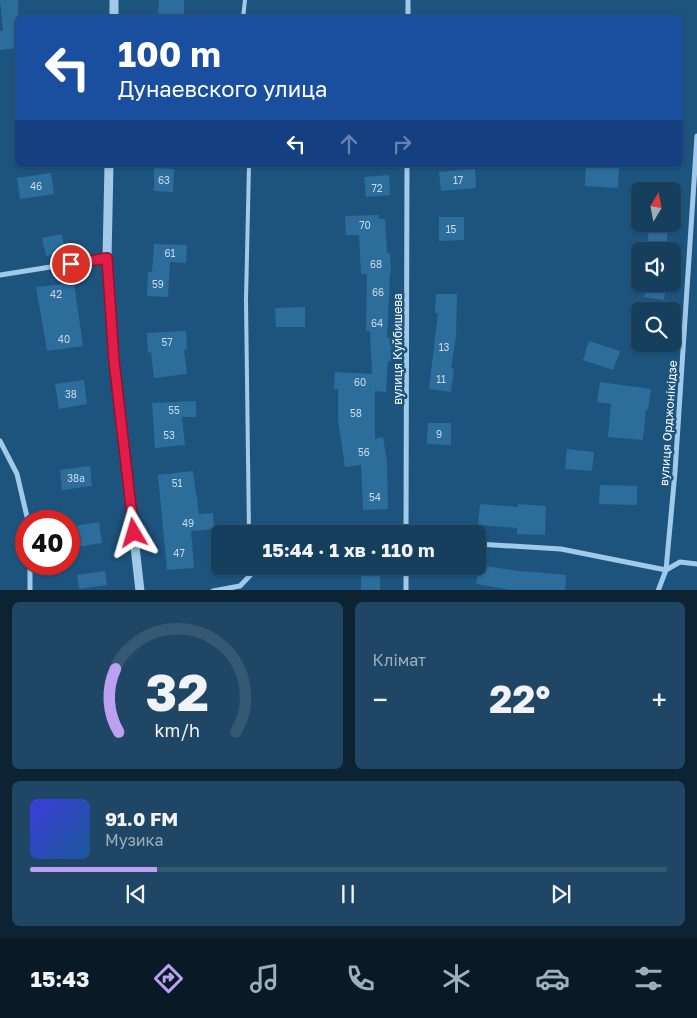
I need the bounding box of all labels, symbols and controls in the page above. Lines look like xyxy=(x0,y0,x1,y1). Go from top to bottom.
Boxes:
text: 100 m xyxy=(118,33,221,75)
icon: left xyxy=(35,35,100,100)
text: Дунаевского улица xyxy=(118,75,327,102)
icon: left xyxy=(282,130,310,158)
icon: ahead xyxy=(335,130,363,158)
icon: right xyxy=(388,130,416,158)
house number: 63 xyxy=(158,174,170,186)
house number: 17 xyxy=(453,174,463,186)
house number: 46 xyxy=(30,180,42,192)
house number: 72 xyxy=(371,182,383,194)
north arrow xyxy=(631,182,681,232)
map controls xyxy=(631,182,681,352)
house number: 70 xyxy=(359,219,371,231)
house number: 15 xyxy=(446,223,457,235)
button: sound xyxy=(631,242,681,292)
pin xyxy=(50,243,92,285)
house number: 61 xyxy=(165,247,176,259)
icon: arrive xyxy=(57,250,85,278)
house number: 68 xyxy=(370,258,382,270)
house number: 59 xyxy=(152,278,164,290)
house number: 66 xyxy=(372,286,384,298)
house number: 42 xyxy=(50,288,62,300)
street label: вулиця Куйбишева xyxy=(390,293,405,405)
button: search xyxy=(631,302,681,352)
house number: 64 xyxy=(371,317,383,329)
house number: 40 xyxy=(58,333,70,345)
house number: 57 xyxy=(161,336,173,348)
house number: 13 xyxy=(439,341,449,353)
street label: вулиця Орджонікідзе xyxy=(656,360,680,486)
house number: 11 xyxy=(436,373,446,385)
house number: 60 xyxy=(354,376,366,388)
house number: 38 xyxy=(65,388,77,400)
house number: 55 xyxy=(168,404,180,416)
house number: 58 xyxy=(350,407,362,419)
house number: 9 xyxy=(436,428,442,440)
house number: 53 xyxy=(163,429,175,441)
house number: 56 xyxy=(358,446,370,458)
house number: 38а xyxy=(67,472,85,484)
house number: 51 xyxy=(172,477,182,489)
house number: 54 xyxy=(369,491,381,503)
position arrow xyxy=(107,506,159,558)
speed limit sign: 40 xyxy=(15,510,80,575)
house number: 49 xyxy=(182,517,194,529)
text: 15:44 · 1 хв · 110 m xyxy=(262,538,435,561)
house number: 47 xyxy=(173,547,185,559)
text: Клімат xyxy=(373,650,426,670)
text: 32 xyxy=(146,660,209,722)
text: 22° xyxy=(489,676,550,721)
text: − xyxy=(373,683,388,716)
text: + xyxy=(652,683,667,716)
text: km/h xyxy=(155,719,200,741)
text: 91.0 FM xyxy=(105,807,178,830)
text: Музика xyxy=(105,830,164,850)
icon: previous xyxy=(122,880,150,908)
icon: pause xyxy=(334,880,362,908)
icon: next xyxy=(547,880,575,908)
icon: directions xyxy=(151,961,186,996)
icon: music xyxy=(247,961,282,996)
icon: phone xyxy=(343,961,378,996)
icon: climate xyxy=(439,961,474,996)
icon: car xyxy=(535,961,570,996)
icon: filters xyxy=(631,961,666,996)
text: 15:43 xyxy=(31,965,90,992)

